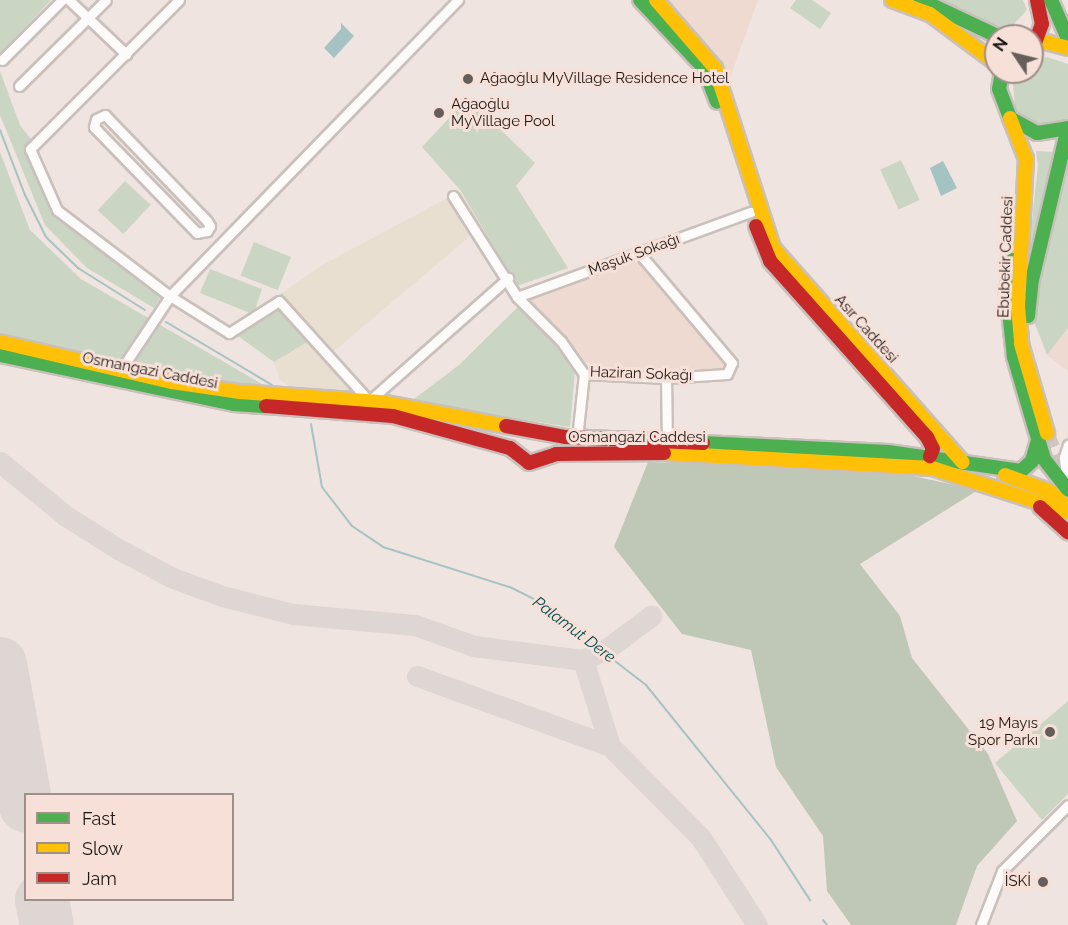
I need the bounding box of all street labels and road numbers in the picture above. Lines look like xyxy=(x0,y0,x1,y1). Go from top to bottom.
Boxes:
street label: Ebubekir Caddesi xyxy=(995,196,1017,318)
street label: Maşuk Sokağı xyxy=(586,230,682,280)
street label: Asır Caddesi xyxy=(831,291,901,367)
street label: Osmangazi Caddesi xyxy=(81,349,219,393)
street label: Haziran Sokağı xyxy=(589,363,693,385)
street label: Osmangazi Caddesi xyxy=(568,429,706,447)

